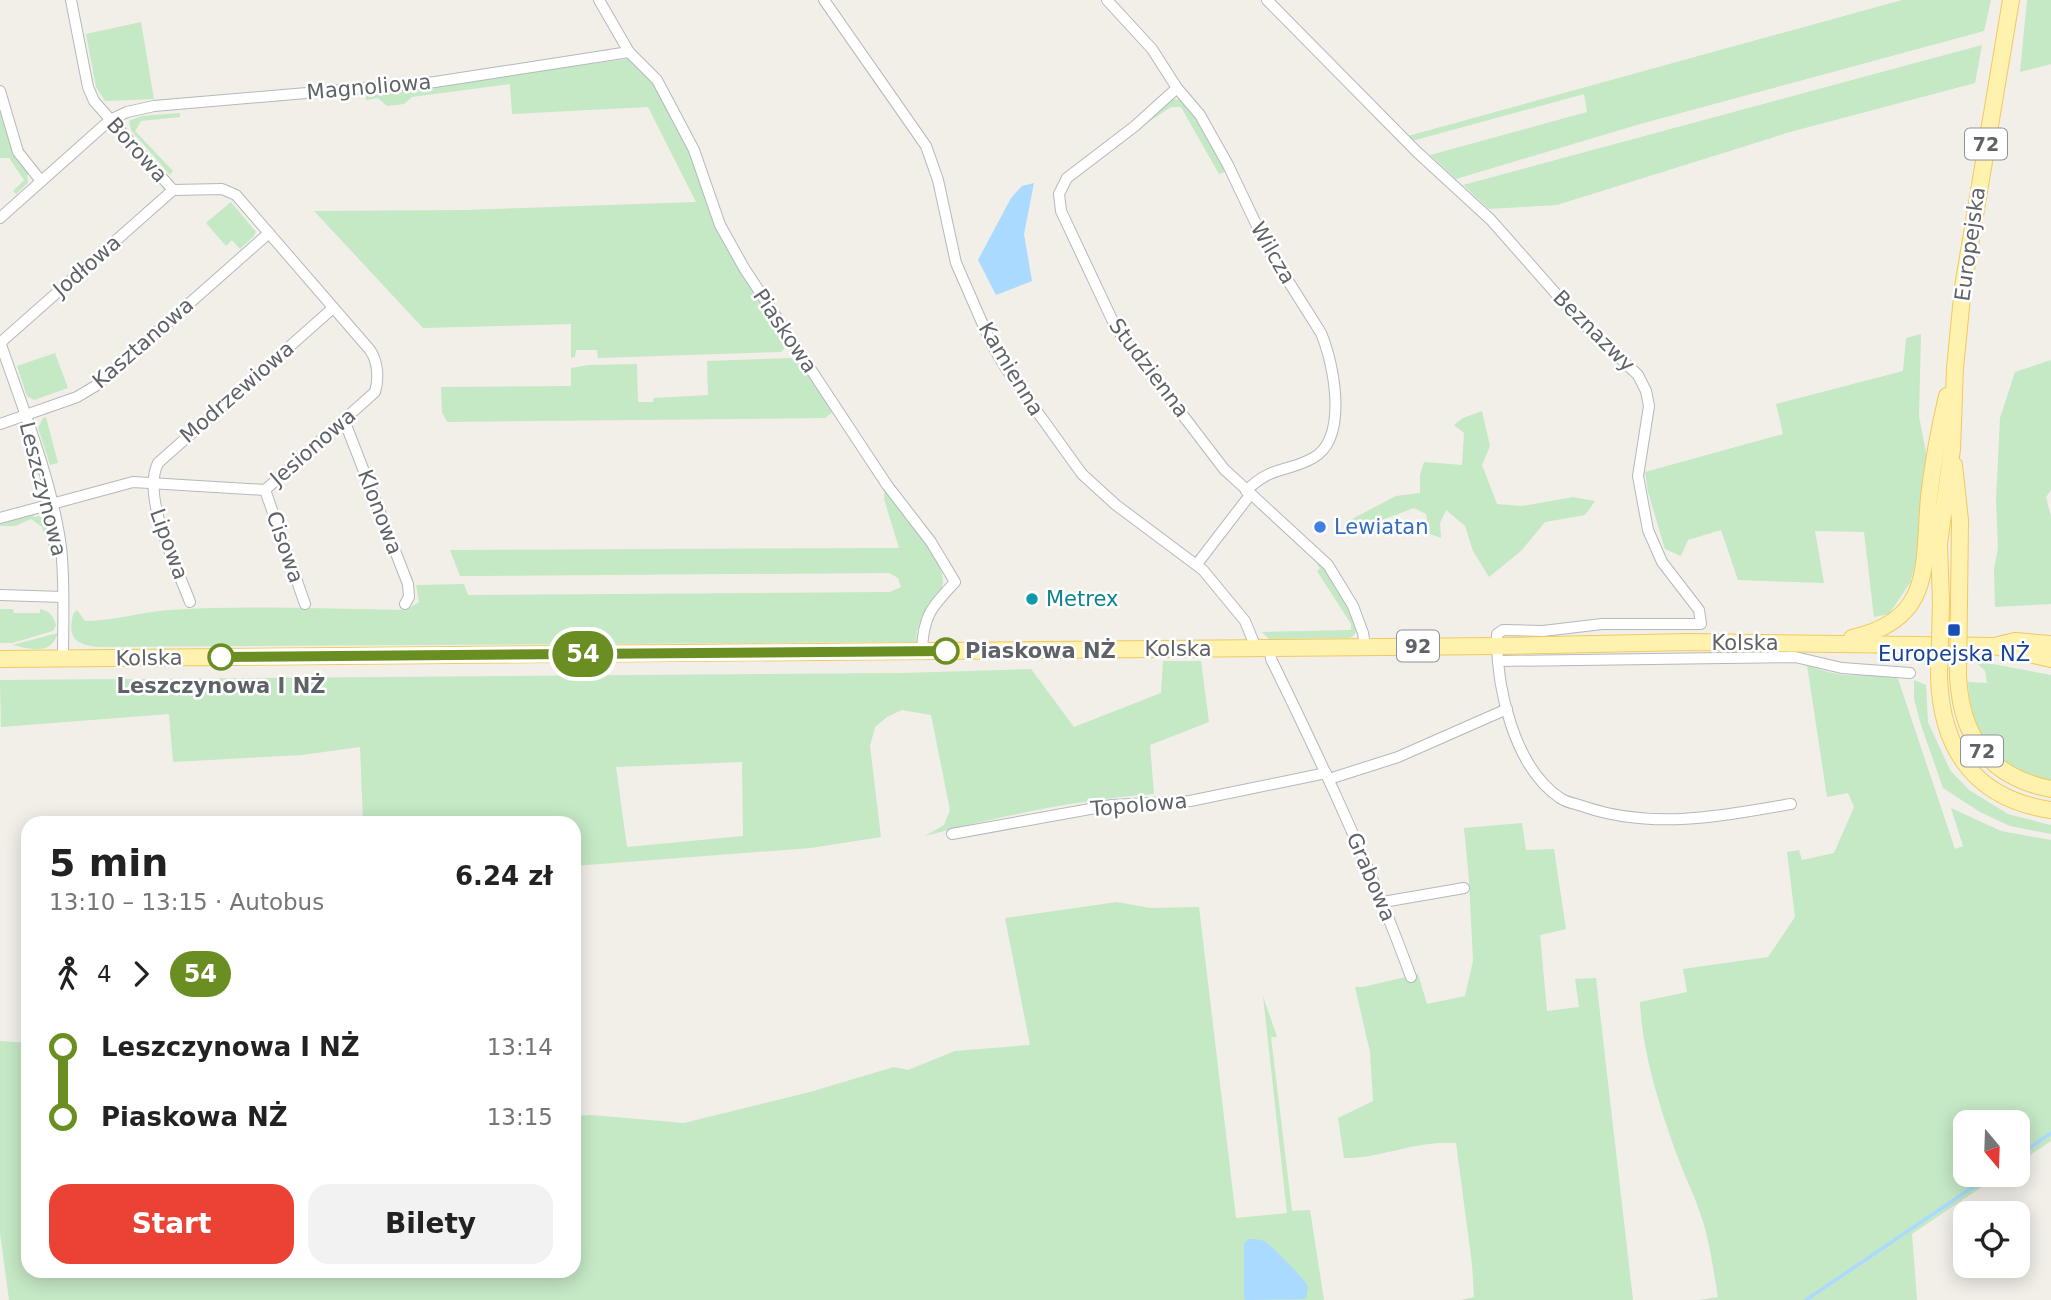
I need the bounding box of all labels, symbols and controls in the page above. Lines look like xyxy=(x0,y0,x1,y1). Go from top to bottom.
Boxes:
street label: Magnoliowa xyxy=(306,70,432,104)
street label: Borowa xyxy=(102,113,172,187)
road number: 72 xyxy=(1965,128,2007,160)
street label: Europejska xyxy=(1950,185,1990,303)
street label: Wilcza xyxy=(1246,218,1300,288)
street label: Jodłowa xyxy=(47,230,126,303)
street label: Piaskowa xyxy=(748,284,822,378)
street label: Beznazwy xyxy=(1548,285,1640,377)
street label: Kasztanowa xyxy=(88,293,198,393)
street label: Studzienna xyxy=(1104,314,1194,422)
street label: Kamienna xyxy=(974,318,1048,420)
street label: Modrzewiowa xyxy=(175,336,299,448)
street label: Jesionowa xyxy=(264,404,360,492)
street label: Leszczynowa xyxy=(15,419,71,559)
street label: Klonowa xyxy=(353,466,407,558)
street label: Lipowa xyxy=(145,505,193,583)
street label: Cisowa xyxy=(262,508,308,586)
place label: Lewiatan xyxy=(1334,515,1429,539)
marker: Lewiatan xyxy=(1312,519,1328,535)
place label: Metrex xyxy=(1046,587,1118,611)
marker: Metrex xyxy=(1024,591,1040,607)
marker: Europejska NŻ xyxy=(1946,622,1962,638)
line badge: 54 xyxy=(552,631,614,677)
road number: 92 xyxy=(1397,631,1439,662)
street label: Kolska xyxy=(1711,631,1779,655)
street label: Kolska xyxy=(1144,637,1212,661)
marker: Piaskowa NŻ xyxy=(933,638,959,664)
place label: Piaskowa NŻ xyxy=(965,638,1116,663)
text: 54 xyxy=(566,640,600,668)
place label: Europejska NŻ xyxy=(1878,641,2030,666)
marker: Leszczynowa I NŻ xyxy=(208,644,234,670)
street label: Kolska xyxy=(115,645,183,671)
place label: Leszczynowa I NŻ xyxy=(117,673,325,698)
road number: 72 xyxy=(1961,736,2003,766)
street label: Topolowa xyxy=(1089,789,1188,821)
street label: Grabowa xyxy=(1342,829,1400,925)
text: 5 min xyxy=(49,841,168,885)
text: 6.24 zł xyxy=(455,861,553,891)
text: 13:10 – 13:15 · Autobus xyxy=(49,889,324,915)
icon: walk xyxy=(49,955,87,993)
icon: forward xyxy=(122,955,160,993)
text: 54 xyxy=(184,960,217,988)
text: 4 xyxy=(97,961,112,987)
text: Leszczynowa I NŻ xyxy=(101,1032,360,1062)
text: 13:14 xyxy=(487,1034,553,1060)
text: Piaskowa NŻ xyxy=(101,1102,288,1132)
text: 13:15 xyxy=(487,1104,553,1130)
north arrow xyxy=(1953,1110,2030,1186)
map controls xyxy=(1953,1110,2030,1278)
button: Start xyxy=(49,1184,294,1264)
button: Bilety xyxy=(308,1184,553,1264)
button: locate xyxy=(1953,1201,2030,1278)

